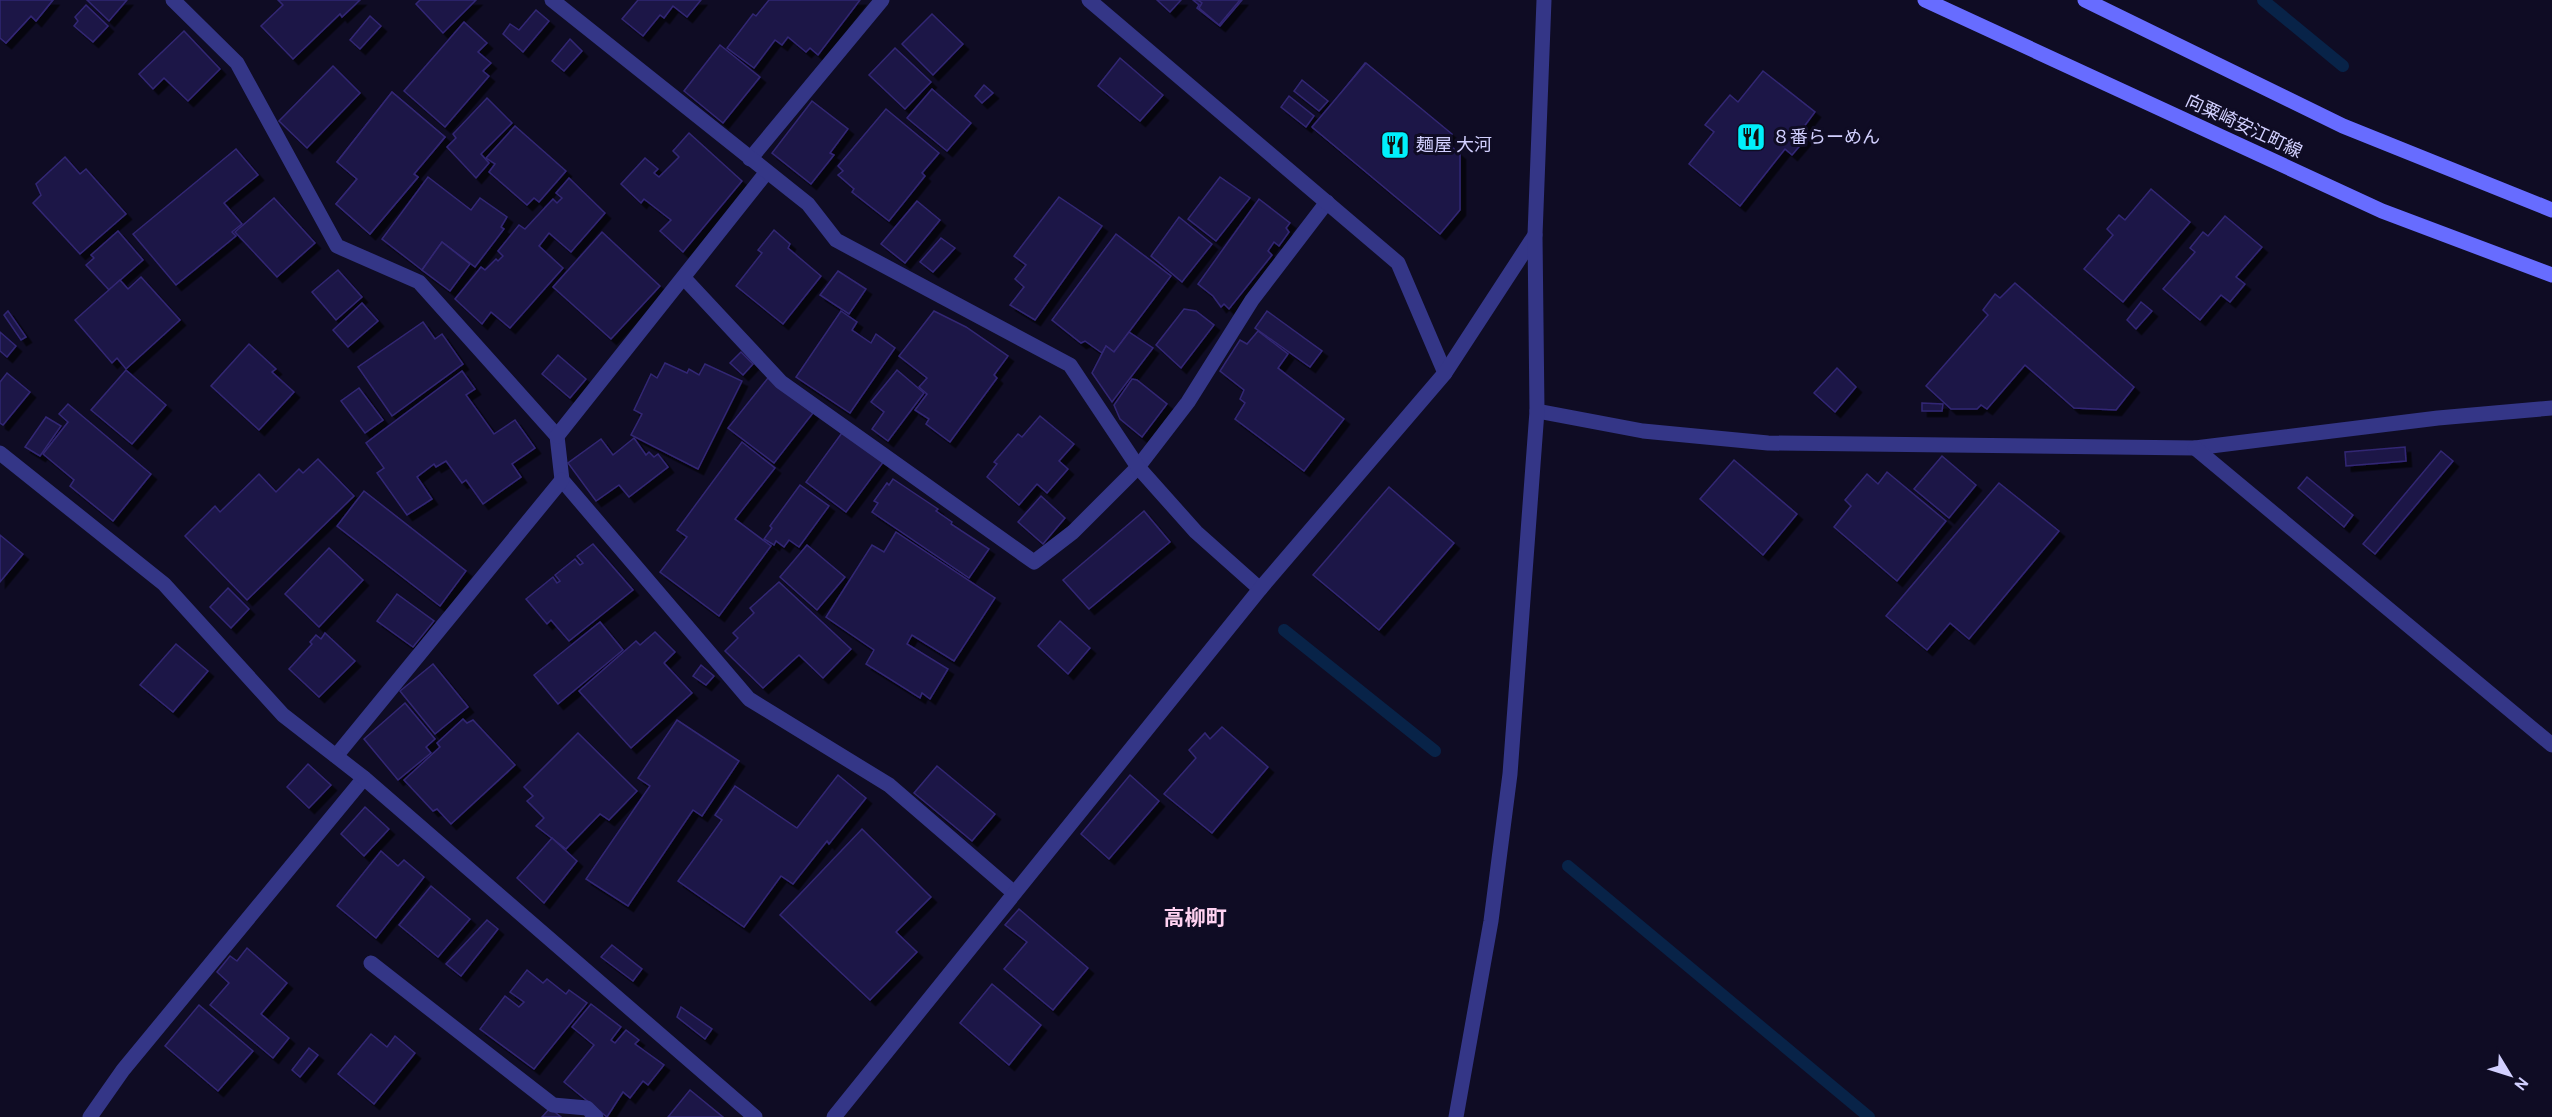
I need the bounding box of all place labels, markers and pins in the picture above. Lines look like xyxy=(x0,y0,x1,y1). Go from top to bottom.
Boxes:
restaurant icon: ８番らーめん xyxy=(1735,121,1767,153)
place label: ８番らーめん xyxy=(1772,126,1880,148)
restaurant icon: 麺屋 大河 xyxy=(1379,129,1411,161)
place label: 麺屋 大河 xyxy=(1416,134,1492,156)

